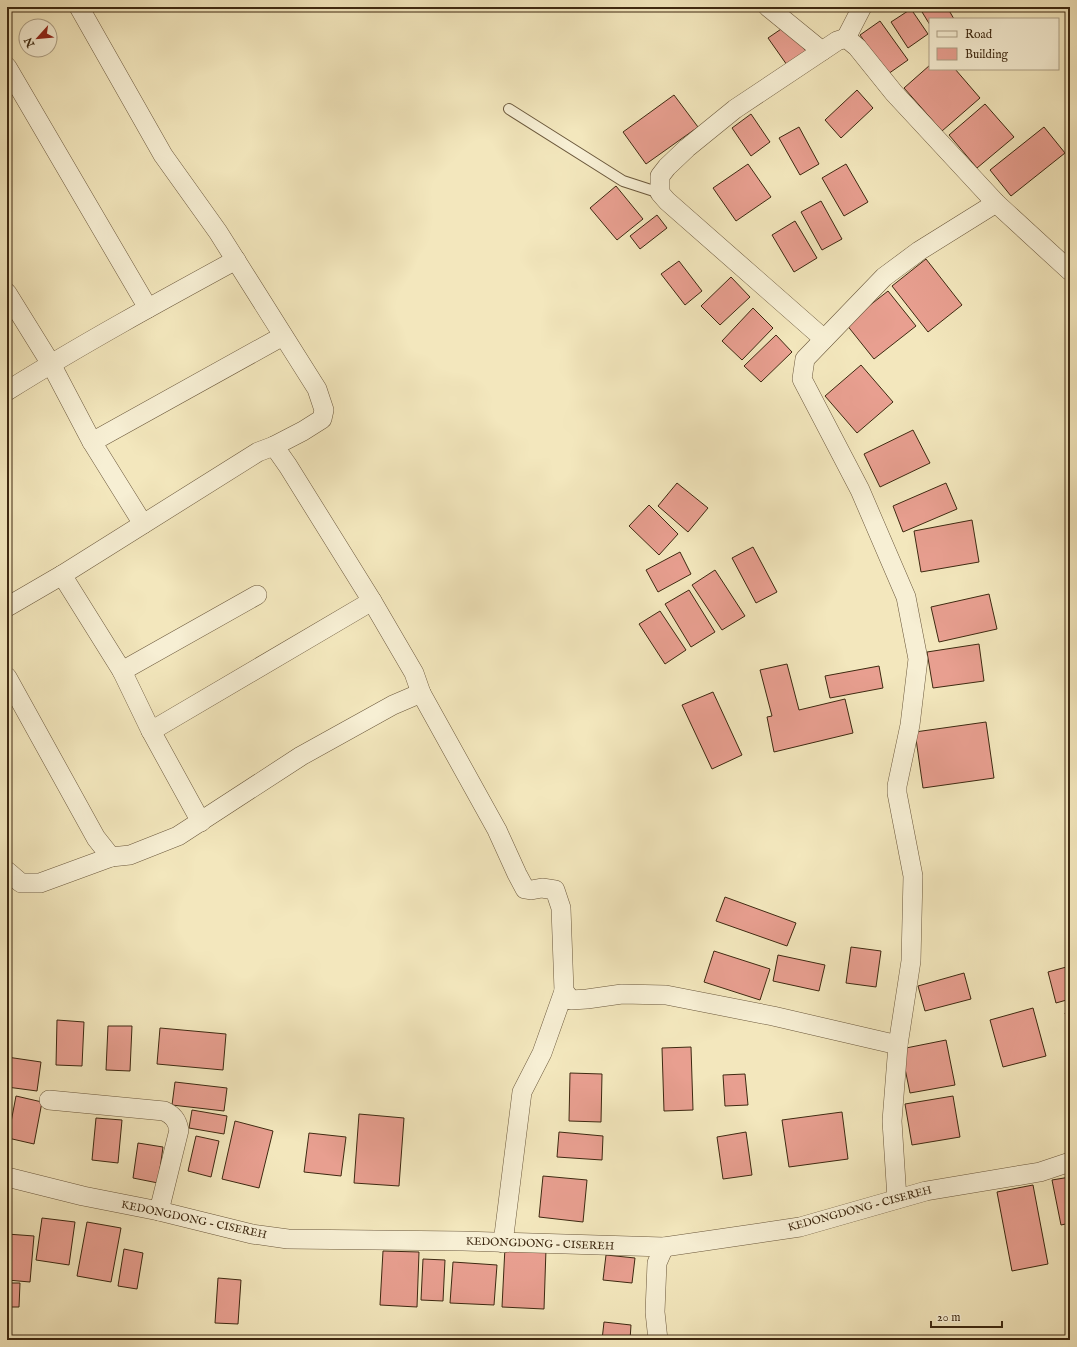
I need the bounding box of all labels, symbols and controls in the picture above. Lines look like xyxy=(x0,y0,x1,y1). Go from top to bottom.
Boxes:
north arrow xyxy=(18,18,58,58)
legend xyxy=(929,18,1059,70)
text: Road xyxy=(965,27,993,42)
text: N xyxy=(21,34,39,50)
text: Building xyxy=(965,47,1009,62)
street label: KEDONGDONG - CISEREH xyxy=(786,1183,934,1235)
street label: KEDONGDONG - CISEREH xyxy=(120,1198,269,1242)
street label: KEDONGDONG - CISEREH xyxy=(466,1234,615,1254)
scale bar xyxy=(931,1303,1002,1329)
text: 20 m xyxy=(937,1310,960,1325)

